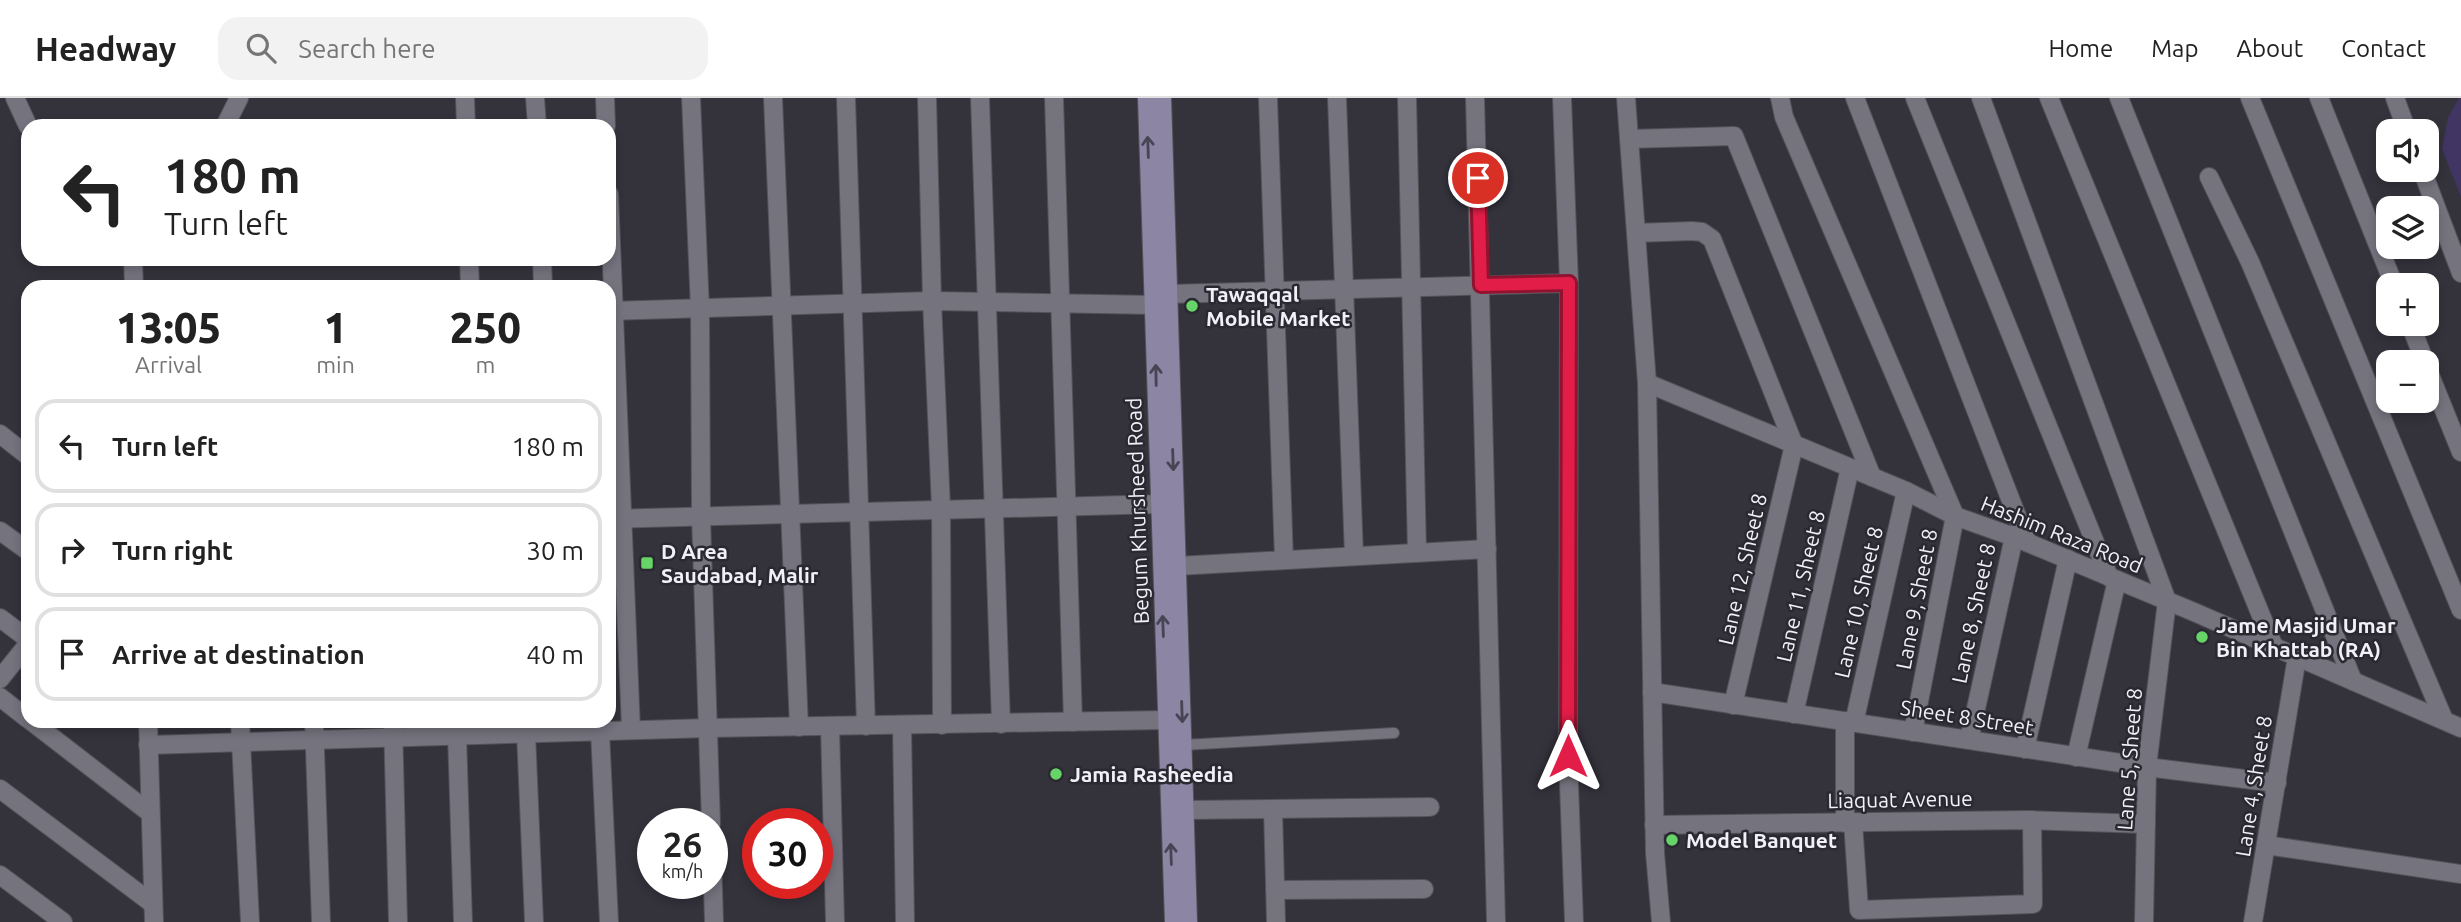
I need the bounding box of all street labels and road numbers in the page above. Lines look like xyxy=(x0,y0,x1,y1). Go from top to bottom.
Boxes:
street label: Begum Khursheed Road xyxy=(1121,397,1153,625)
street label: Lane 12, Sheet 8 xyxy=(1713,491,1771,647)
street label: Hashim Raza Road xyxy=(1978,491,2146,577)
street label: Lane 11, Sheet 8 xyxy=(1771,508,1829,664)
street label: Lane 10, Sheet 8 xyxy=(1829,524,1887,680)
street label: Lane 9, Sheet 8 xyxy=(1891,527,1941,671)
street label: Lane 8, Sheet 8 xyxy=(1946,541,2000,685)
street label: Lane 5, Sheet 8 xyxy=(2112,687,2146,831)
street label: Sheet 8 Street xyxy=(1899,695,2035,739)
street label: Lane 4, Sheet 8 xyxy=(2230,714,2276,858)
street label: Liaquat Avenue xyxy=(1827,786,1973,812)

